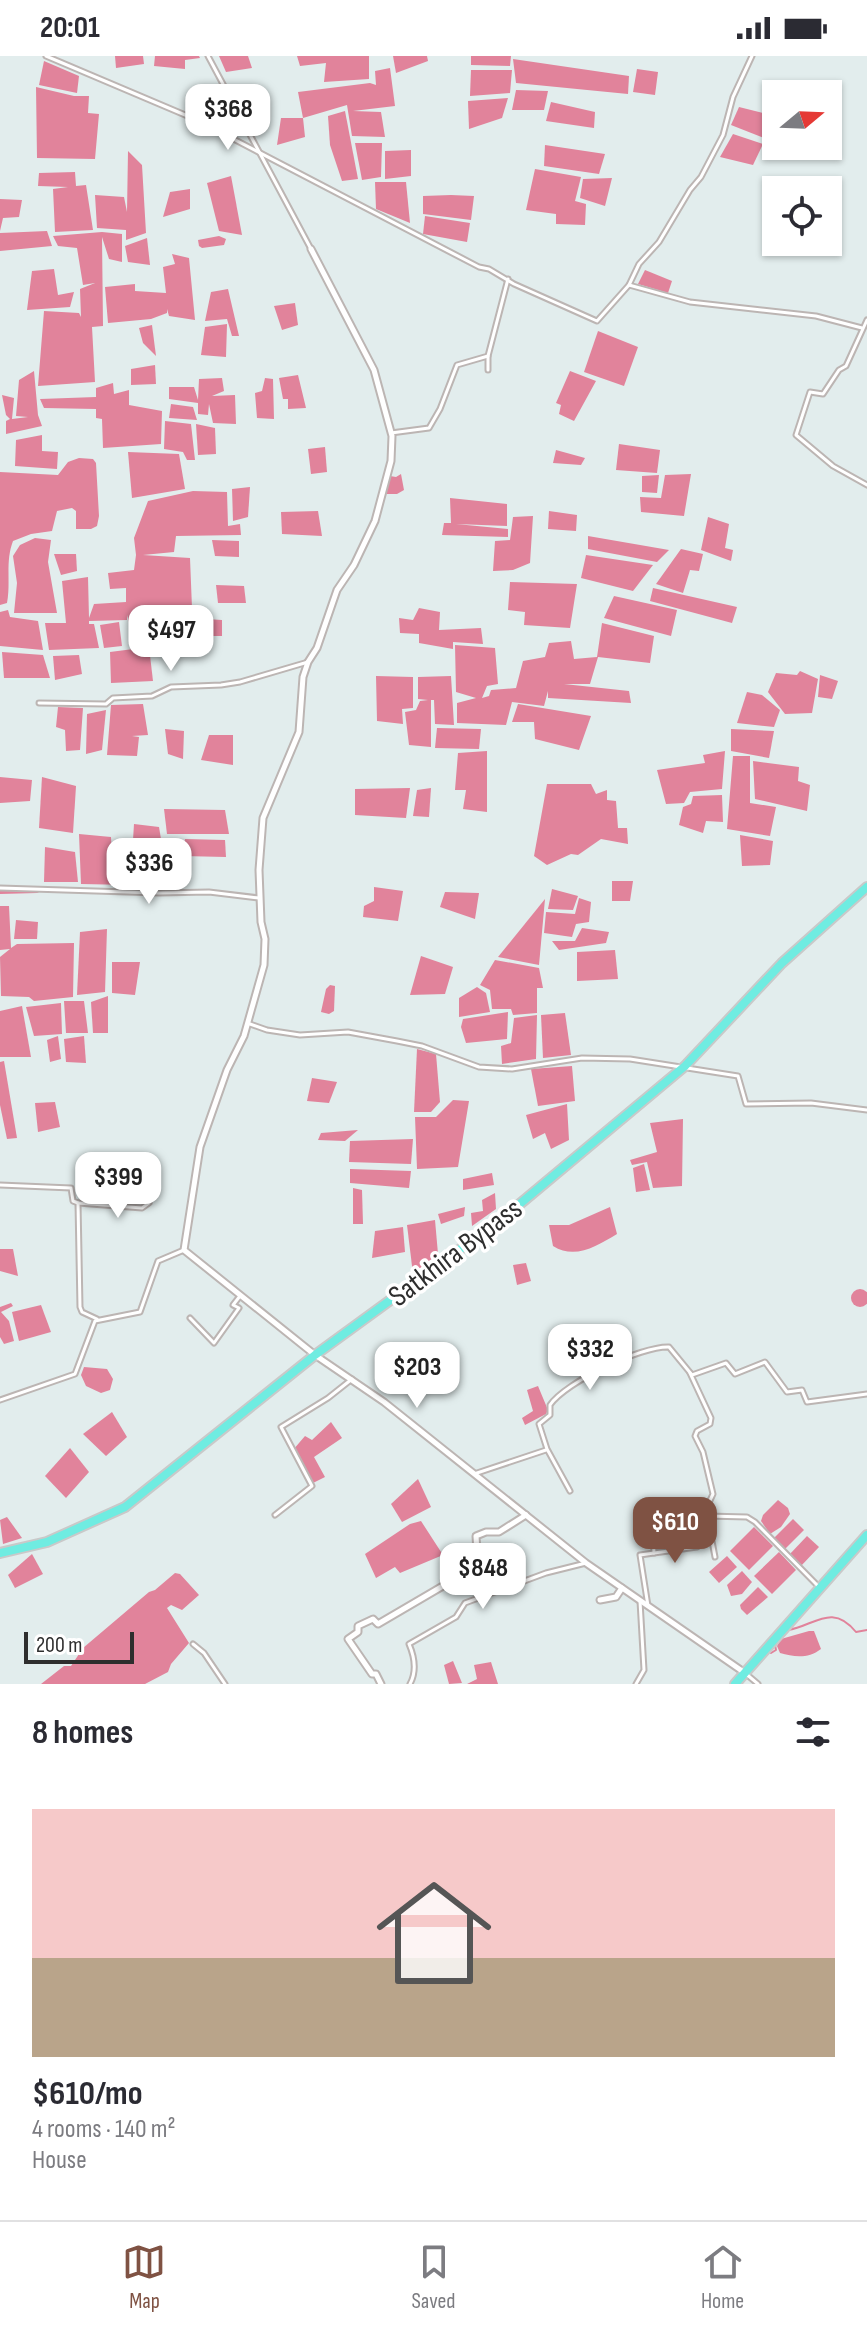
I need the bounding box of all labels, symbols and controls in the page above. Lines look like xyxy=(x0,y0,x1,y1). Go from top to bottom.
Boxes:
text: 20:01 xyxy=(40,10,100,46)
north arrow xyxy=(762,80,842,160)
map controls xyxy=(762,80,842,256)
pin: $368 xyxy=(181,84,275,152)
text: $368 xyxy=(203,94,253,125)
button: locate xyxy=(762,176,842,256)
pin: $497 xyxy=(124,605,218,673)
text: $497 xyxy=(146,615,196,646)
pin: $336 xyxy=(102,838,196,906)
text: $336 xyxy=(125,848,173,879)
pin: $399 xyxy=(71,1152,165,1220)
text: $399 xyxy=(93,1162,143,1193)
street label: Satkhira Bypass xyxy=(382,1191,529,1315)
pin: $332 xyxy=(543,1324,637,1392)
text: $332 xyxy=(566,1334,614,1365)
pin: $203 xyxy=(370,1342,464,1410)
text: $203 xyxy=(393,1352,441,1383)
pin: $610 xyxy=(628,1497,722,1565)
text: $610 xyxy=(651,1507,699,1538)
pin: $848 xyxy=(436,1543,530,1611)
text: $848 xyxy=(458,1553,508,1584)
scale bar xyxy=(24,1628,134,1664)
text: 200 m xyxy=(36,1632,82,1659)
icon: filters xyxy=(791,1710,835,1754)
text: 8 homes xyxy=(32,1712,133,1753)
icon: home xyxy=(362,1861,506,2005)
text: $610/mo xyxy=(32,2073,142,2114)
text: 4 rooms · 140 m² xyxy=(32,2114,176,2145)
text: House xyxy=(32,2145,87,2176)
tab: Map xyxy=(122,2240,166,2315)
tab: Saved xyxy=(411,2240,456,2315)
tab: Home xyxy=(701,2240,745,2315)

